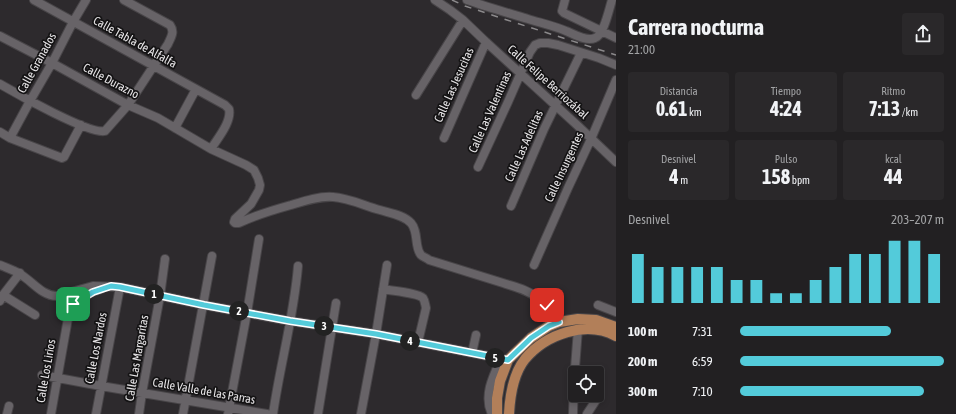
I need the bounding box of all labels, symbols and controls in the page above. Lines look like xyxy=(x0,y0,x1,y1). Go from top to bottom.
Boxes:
street label: Calle Tabla de Alfalfa xyxy=(91,13,179,71)
button: share xyxy=(902,13,944,55)
text: Carrera nocturna xyxy=(628,14,764,40)
street label: Calle Granados xyxy=(15,31,59,95)
street label: Calle Felipe Berriozábal xyxy=(505,42,592,123)
text: 21:00 xyxy=(628,42,655,57)
street label: Calle Las Jesucitas xyxy=(431,46,477,124)
street label: Calle Durazno xyxy=(81,60,142,102)
street label: Calle Las Valentinas xyxy=(466,69,514,155)
text: Distancia xyxy=(660,85,698,97)
text: Tiempo xyxy=(771,85,801,97)
text: Ritmo xyxy=(881,85,905,97)
text: 0.61 xyxy=(656,97,687,120)
text: 4:24 xyxy=(770,97,802,120)
text: 7:13 xyxy=(868,97,900,120)
text: km xyxy=(687,106,702,118)
text: /km xyxy=(900,106,918,118)
street label: Calle Las Adelitas xyxy=(502,108,546,184)
street label: Calle Insurgentes xyxy=(542,130,586,204)
text: Desnivel xyxy=(661,153,696,165)
text: Pulso xyxy=(775,153,797,165)
text: kcal xyxy=(885,153,902,165)
text: 4 xyxy=(669,165,679,188)
text: 158 xyxy=(762,165,790,188)
text: 44 xyxy=(884,165,903,188)
text: m xyxy=(679,174,688,186)
text: bpm xyxy=(790,174,810,186)
text: Desnivel xyxy=(628,212,670,227)
text: 203–207 m xyxy=(891,212,944,227)
pin: 1 xyxy=(144,284,164,304)
pin xyxy=(56,287,90,321)
text: 1 xyxy=(151,288,157,300)
pin xyxy=(530,288,564,322)
icon: arrive xyxy=(62,293,84,315)
icon: check xyxy=(536,294,558,316)
pin: 2 xyxy=(229,301,249,321)
text: 2 xyxy=(236,305,242,317)
street label: Calle Los Nardos xyxy=(82,311,110,385)
street label: Calle Las Margaritas xyxy=(123,314,151,402)
pin: 3 xyxy=(314,316,334,336)
text: 3 xyxy=(321,320,327,332)
text: 100 m xyxy=(628,324,657,339)
text: 7:31 xyxy=(692,324,713,339)
pin: 4 xyxy=(400,331,420,351)
text: 4 xyxy=(407,335,413,347)
street label: Calle Los Lirios xyxy=(34,338,58,404)
pin: 5 xyxy=(485,348,505,368)
text: 5 xyxy=(492,352,498,364)
text: 200 m xyxy=(628,354,657,369)
text: 6:59 xyxy=(692,354,713,369)
map controls xyxy=(568,366,604,402)
button: locate xyxy=(568,366,604,402)
street label: Calle Valle de las Parras xyxy=(152,375,256,407)
text: 300 m xyxy=(628,384,657,399)
text: 7:10 xyxy=(692,384,713,399)

